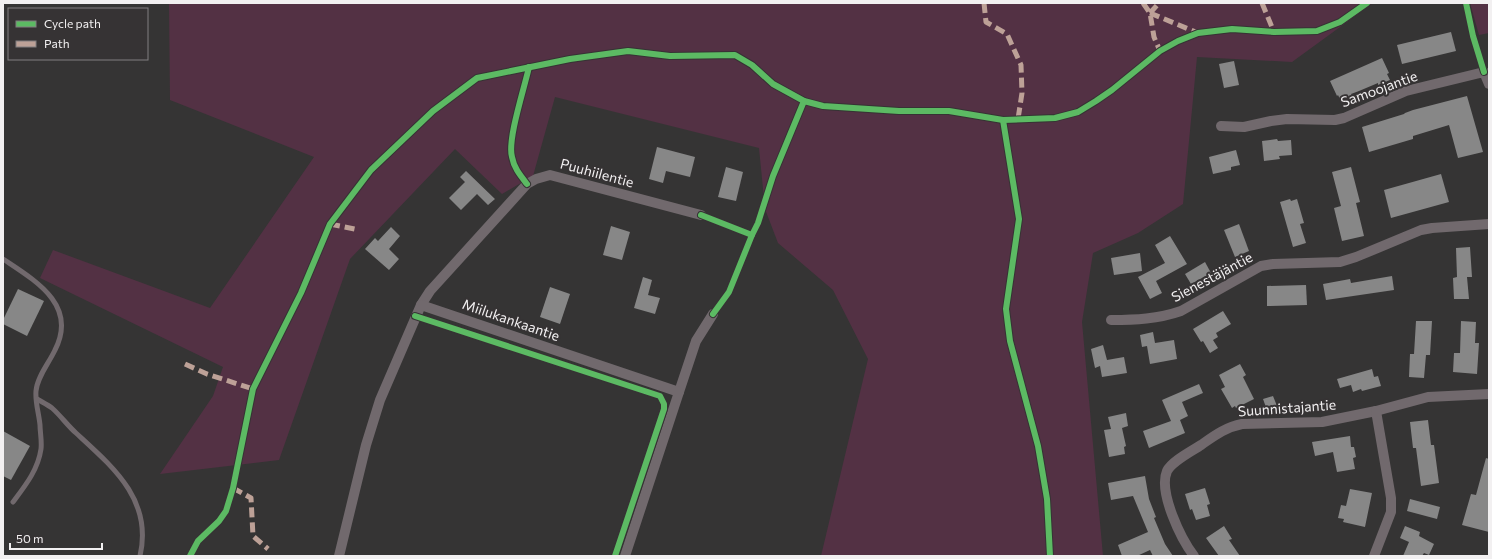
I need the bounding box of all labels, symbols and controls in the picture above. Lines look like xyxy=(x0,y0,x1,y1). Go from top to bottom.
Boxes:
legend xyxy=(8,8,148,60)
text: Cycle path xyxy=(44,16,101,30)
text: Path xyxy=(44,36,70,50)
street label: Samoojantie xyxy=(1338,67,1419,110)
street label: Puuhiilentie xyxy=(559,155,636,190)
street label: Sienestäjäntie xyxy=(1168,248,1255,305)
street label: Miilukankaantie xyxy=(460,295,562,344)
street label: Suunnistajantie xyxy=(1237,396,1337,419)
scale bar xyxy=(10,525,102,551)
text: 50 m xyxy=(16,531,44,545)

